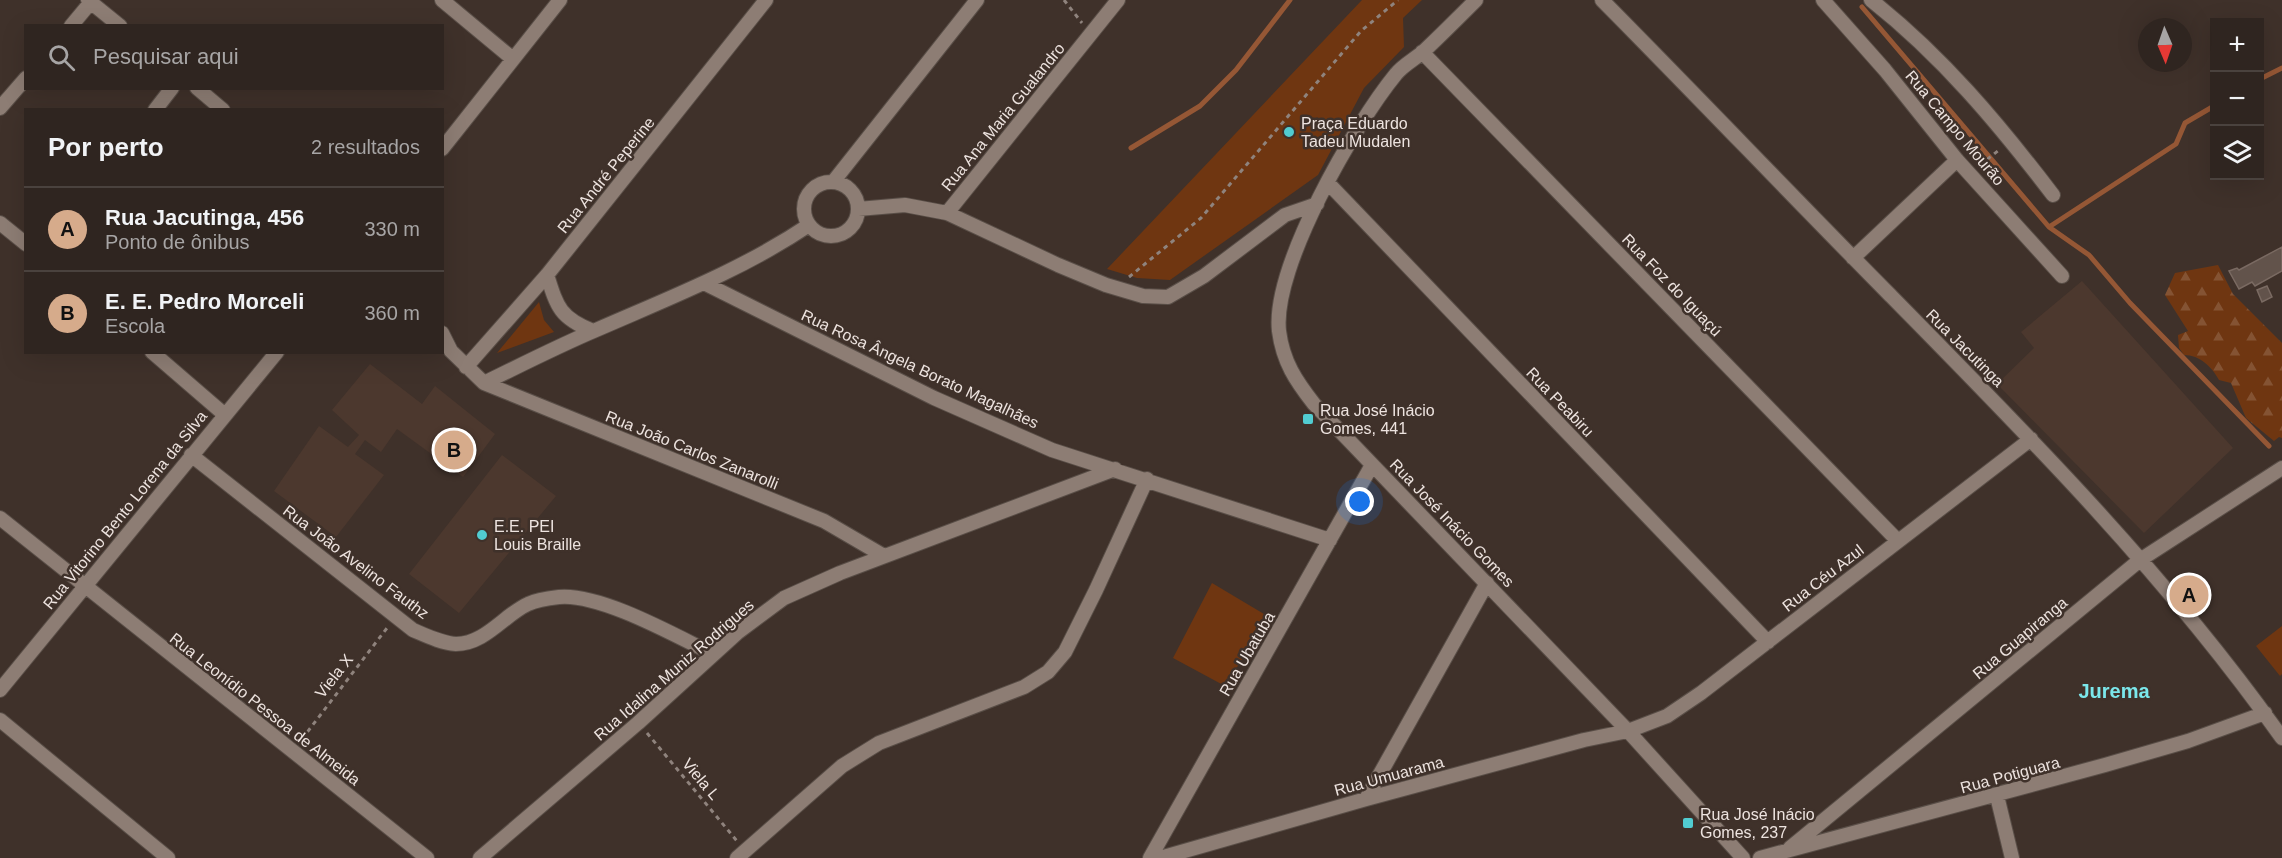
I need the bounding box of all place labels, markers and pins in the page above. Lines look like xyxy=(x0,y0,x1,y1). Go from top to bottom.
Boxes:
place label: Praça Eduardo Tadeu Mudalen xyxy=(1301,115,1410,150)
marker: Praça Eduardo Tadeu Mudalen xyxy=(1282,125,1296,139)
place label: Rua José Inácio Gomes, 441 xyxy=(1320,402,1435,437)
marker: Rua José Inácio Gomes, 441 xyxy=(1301,412,1315,426)
pin: B xyxy=(434,428,474,472)
place label: E.E. PEI Louis Braille xyxy=(494,518,581,553)
marker: E.E. PEI Louis Braille xyxy=(475,528,489,542)
pin: A xyxy=(2170,572,2208,618)
place label: Rua José Inácio Gomes, 237 xyxy=(1700,806,1815,841)
marker: Rua José Inácio Gomes, 237 xyxy=(1681,816,1695,830)

